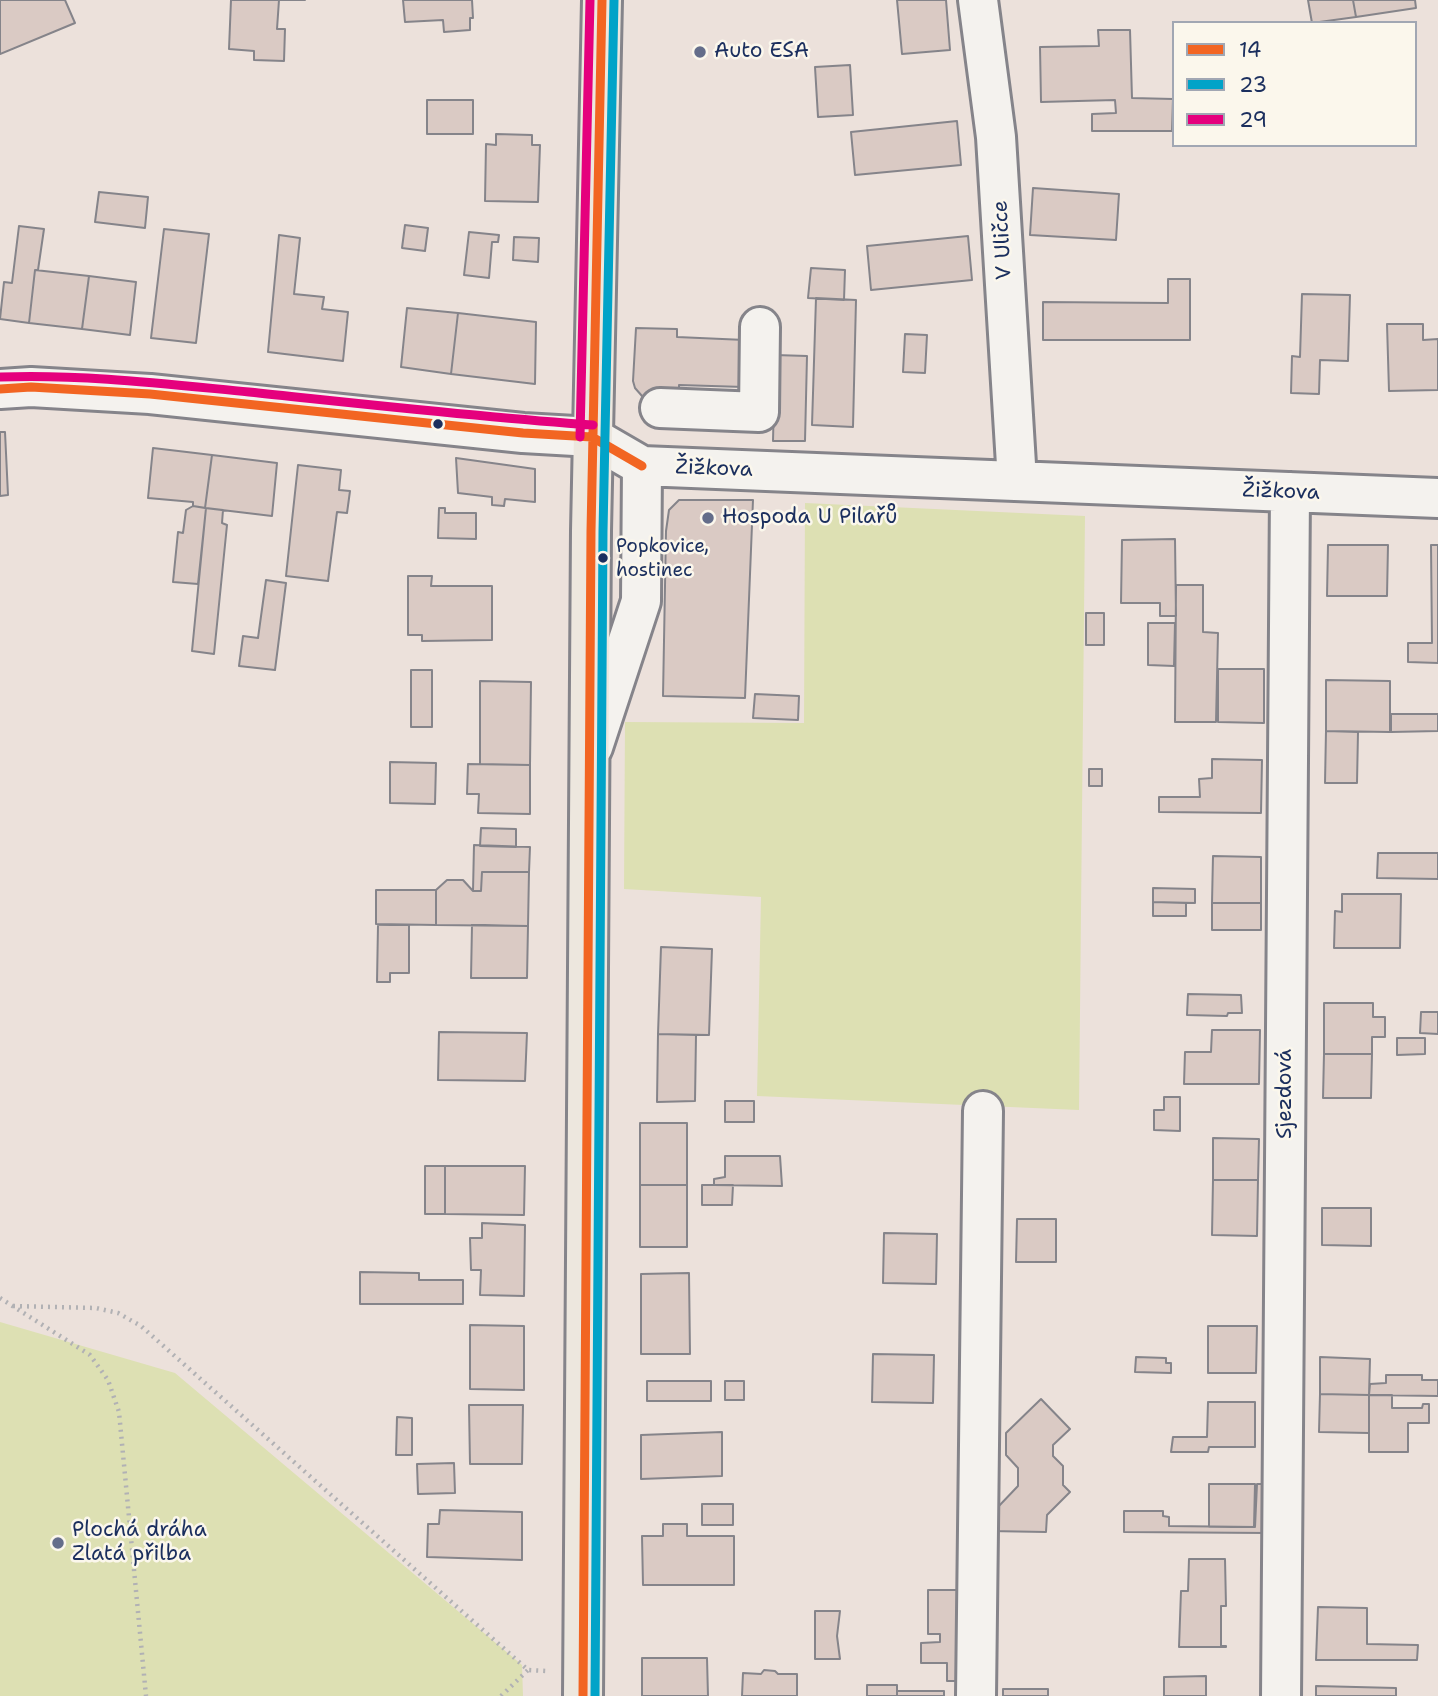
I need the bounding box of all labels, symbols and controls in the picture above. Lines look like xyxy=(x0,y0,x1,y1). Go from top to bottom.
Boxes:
legend xyxy=(1172,21,1417,147)
text: 14 xyxy=(1239,36,1262,64)
place label: Auto ESA xyxy=(714,39,809,65)
marker: Auto ESA xyxy=(692,44,708,60)
text: 23 xyxy=(1239,71,1267,99)
text: 29 xyxy=(1239,106,1267,134)
street label: V Uličce xyxy=(988,200,1018,280)
unlabelled marker xyxy=(431,417,445,431)
street label: Žižkova xyxy=(675,455,753,483)
street label: Žižkova xyxy=(1242,478,1320,506)
place label: Hospoda U Pilařů xyxy=(722,505,897,531)
marker: Hospoda U Pilařů xyxy=(700,510,716,526)
place label: Popkovice, hostinec xyxy=(616,536,709,580)
marker: Popkovice, hostinec xyxy=(596,551,610,565)
street label: Sjezdová xyxy=(1273,1049,1299,1139)
place label: Plochá dráha Zlatá přilba xyxy=(72,1518,207,1568)
marker: Plochá dráha Zlatá přilba xyxy=(50,1535,66,1551)

